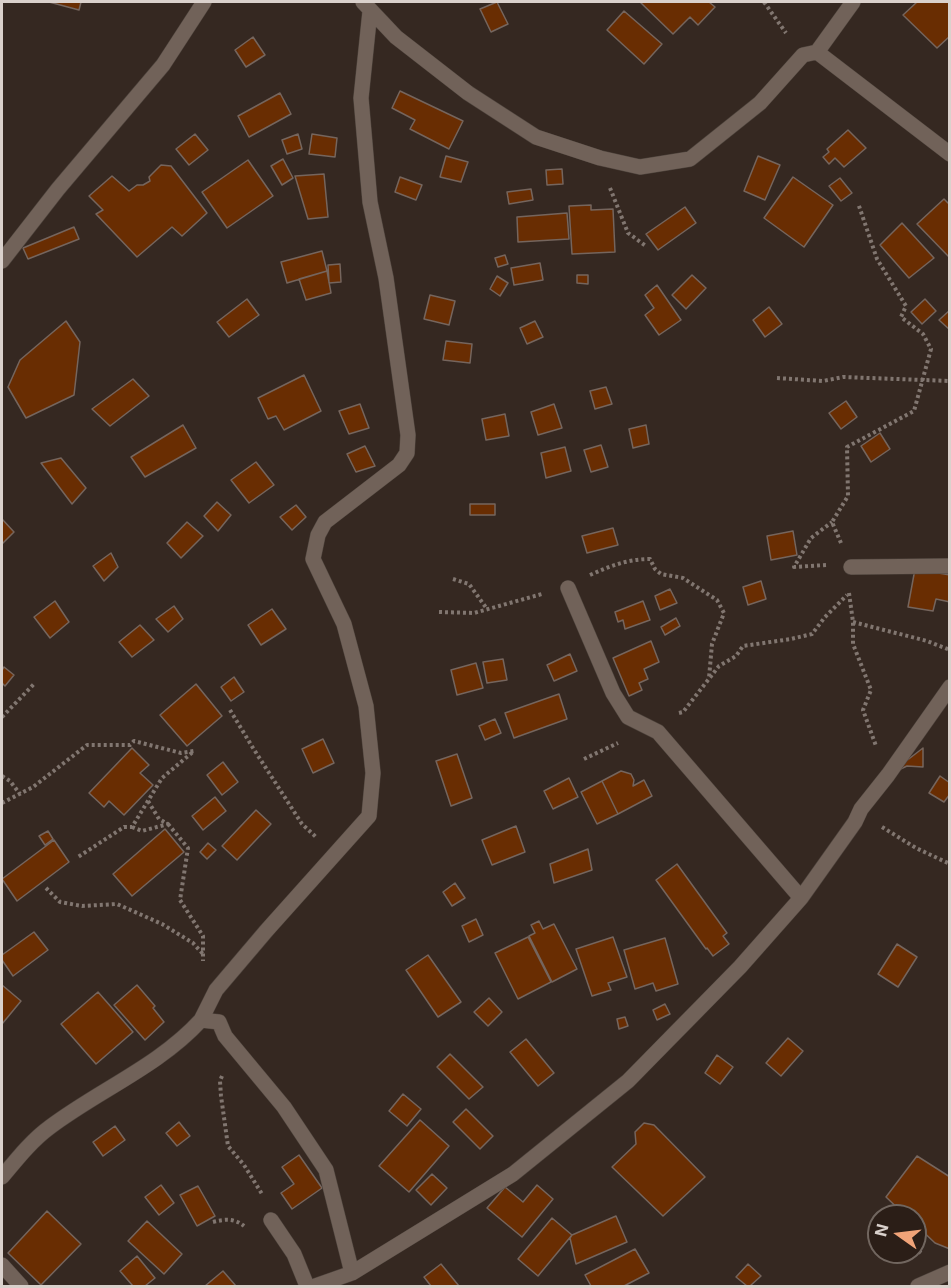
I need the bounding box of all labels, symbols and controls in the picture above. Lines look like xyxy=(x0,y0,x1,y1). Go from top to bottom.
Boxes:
north arrow xyxy=(867,1204,927,1264)
text: N xyxy=(870,1222,893,1238)

